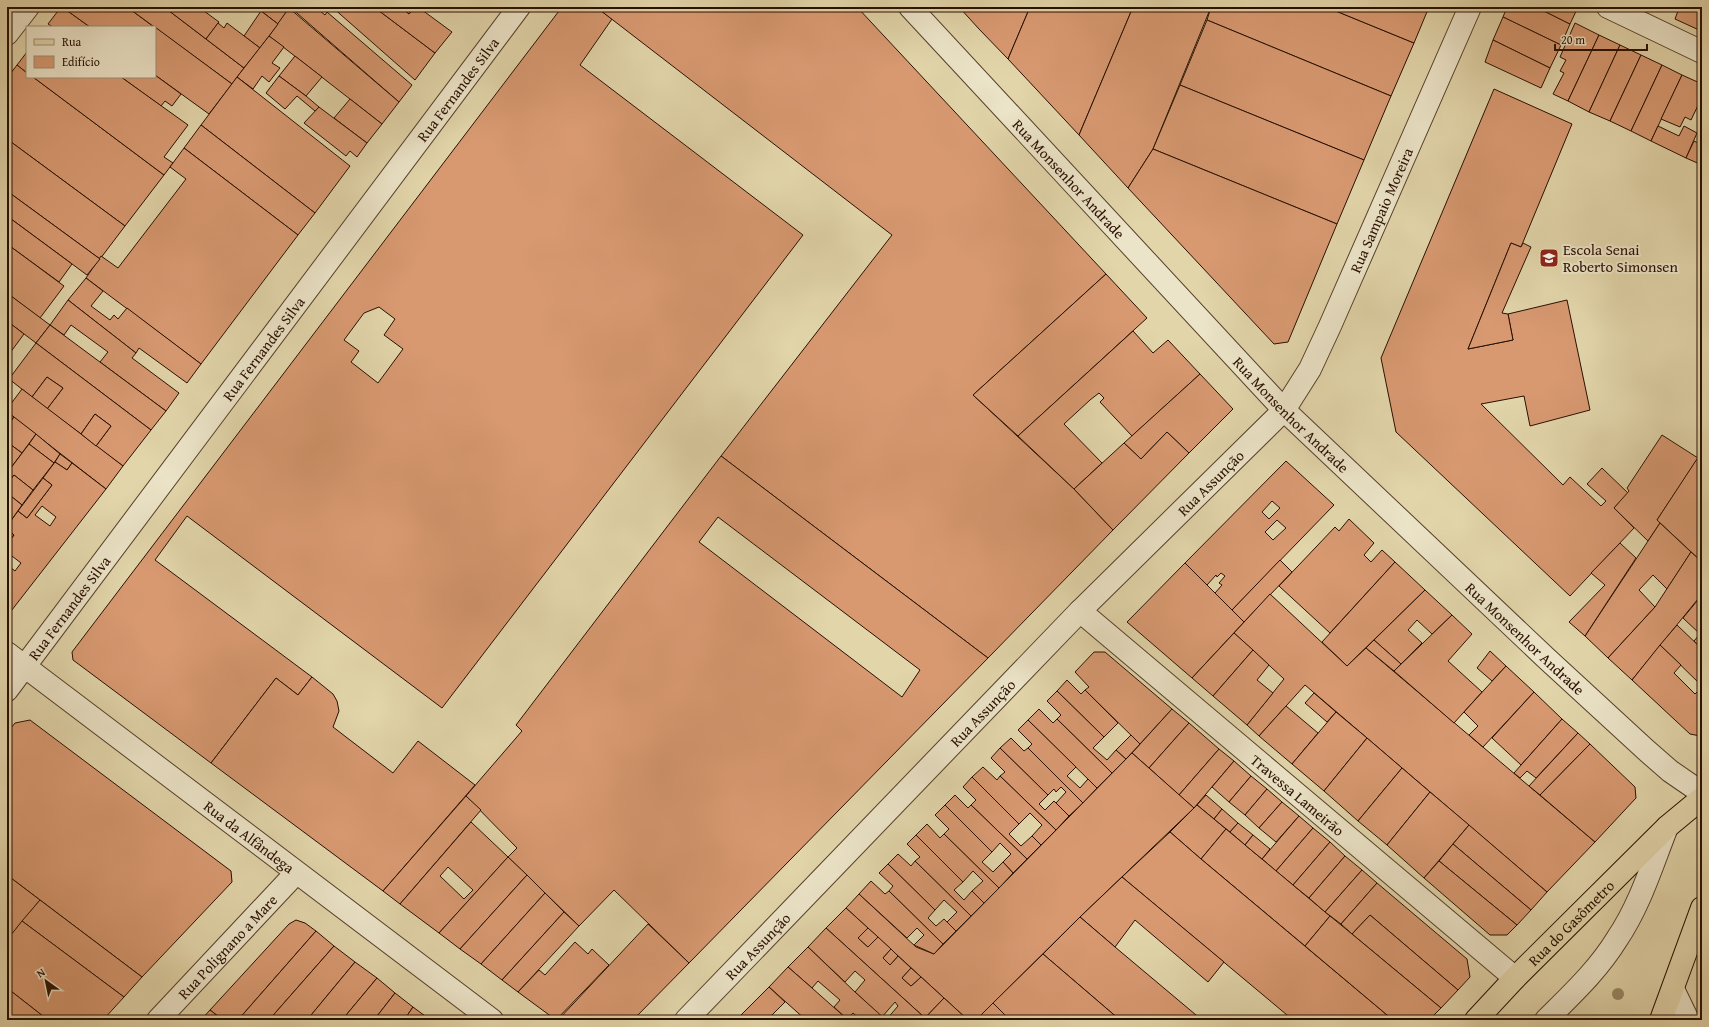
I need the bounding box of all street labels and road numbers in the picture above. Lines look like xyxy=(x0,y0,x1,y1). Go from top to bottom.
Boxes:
street label: Rua Fernandes Silva xyxy=(411,33,503,146)
street label: Rua Monsenhor Andrade xyxy=(1008,114,1130,243)
street label: Rua Sampaio Moreira xyxy=(1344,144,1418,276)
street label: Rua Fernandes Silva xyxy=(217,292,309,405)
street label: Rua Monsenhor Andrade xyxy=(1229,352,1354,477)
street label: Rua Assunção xyxy=(1172,445,1249,520)
street label: Rua Fernandes Silva xyxy=(23,551,115,664)
street label: Rua Monsenhor Andrade xyxy=(1461,577,1590,699)
street label: Rua Assunção xyxy=(945,674,1020,751)
street label: Travessa Lameirão xyxy=(1246,749,1349,841)
street label: Rua da Alfândega xyxy=(200,795,299,878)
street label: Rua do Gasômetro xyxy=(1523,875,1619,970)
street label: Rua Polignano a Mare xyxy=(173,889,282,1003)
street label: Rua Assunção xyxy=(720,907,795,984)

